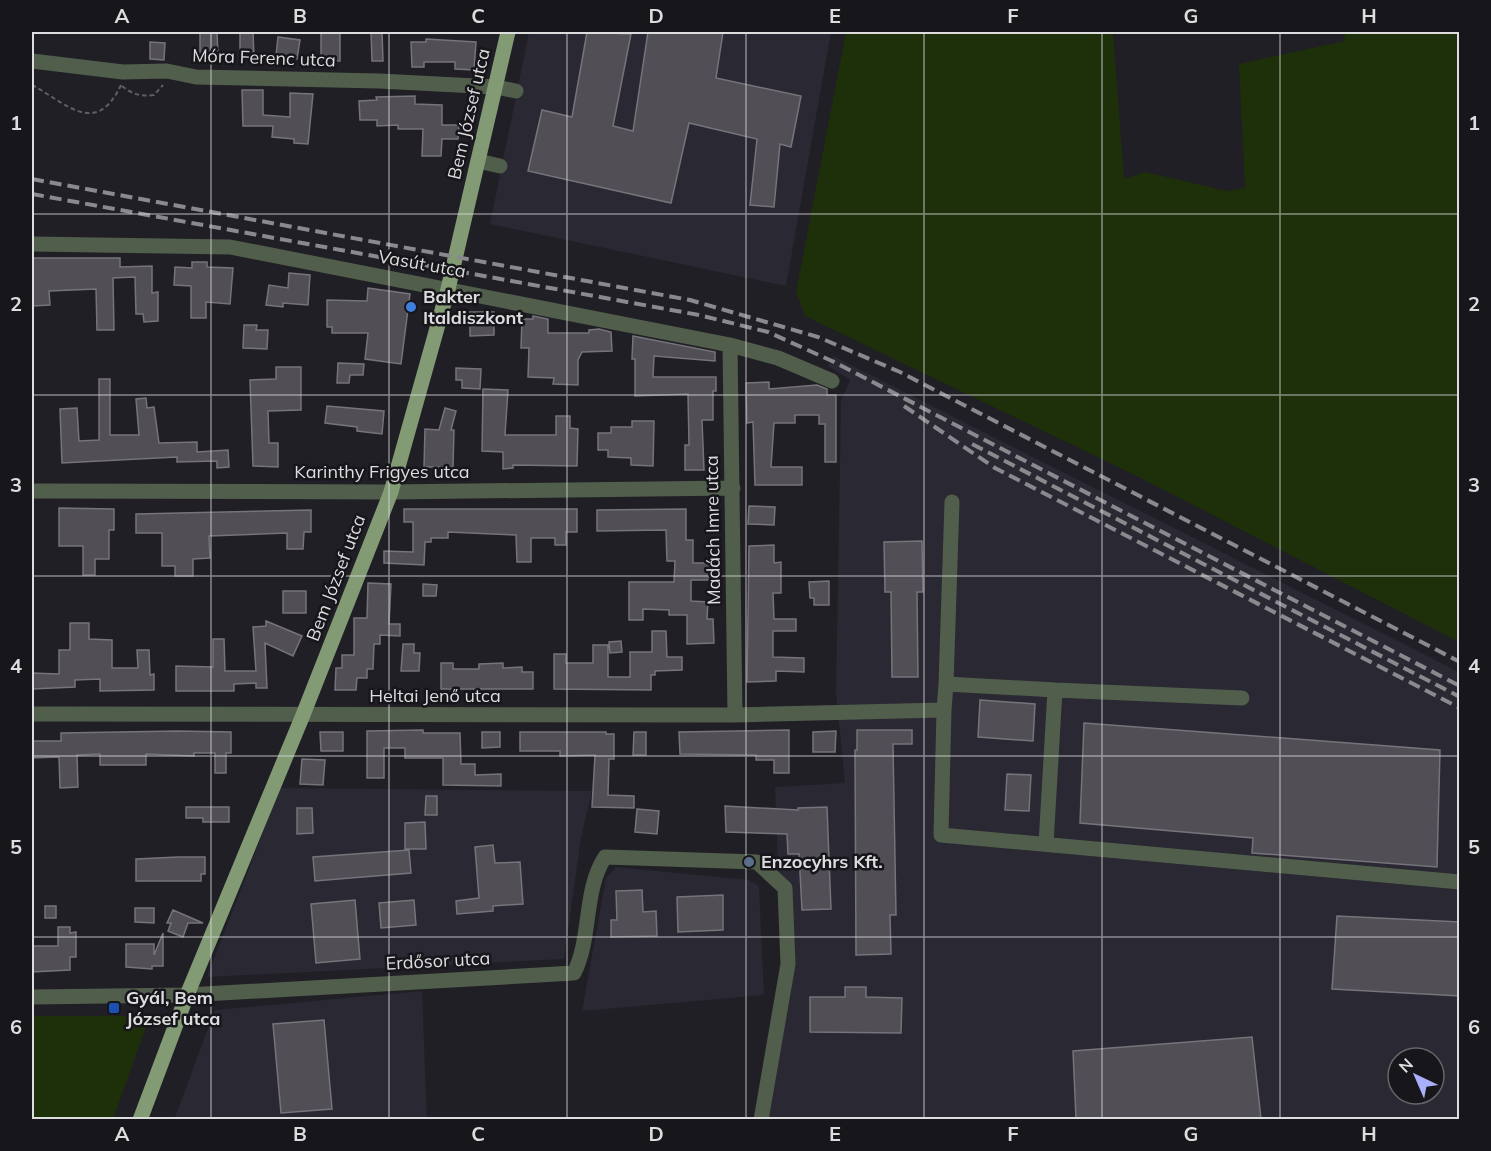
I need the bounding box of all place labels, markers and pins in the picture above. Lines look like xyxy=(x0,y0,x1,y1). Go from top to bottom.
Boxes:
place label: Bakter Italdiszkont xyxy=(423,285,523,329)
marker: Bakter Italdiszkont xyxy=(404,300,418,314)
place label: Enzocyhrs Kft. xyxy=(761,850,883,873)
marker: Enzocyhrs Kft. xyxy=(742,855,756,869)
place label: Gyál, Bem József utca xyxy=(126,986,220,1030)
marker: Gyál, Bem József utca xyxy=(107,1001,121,1015)

